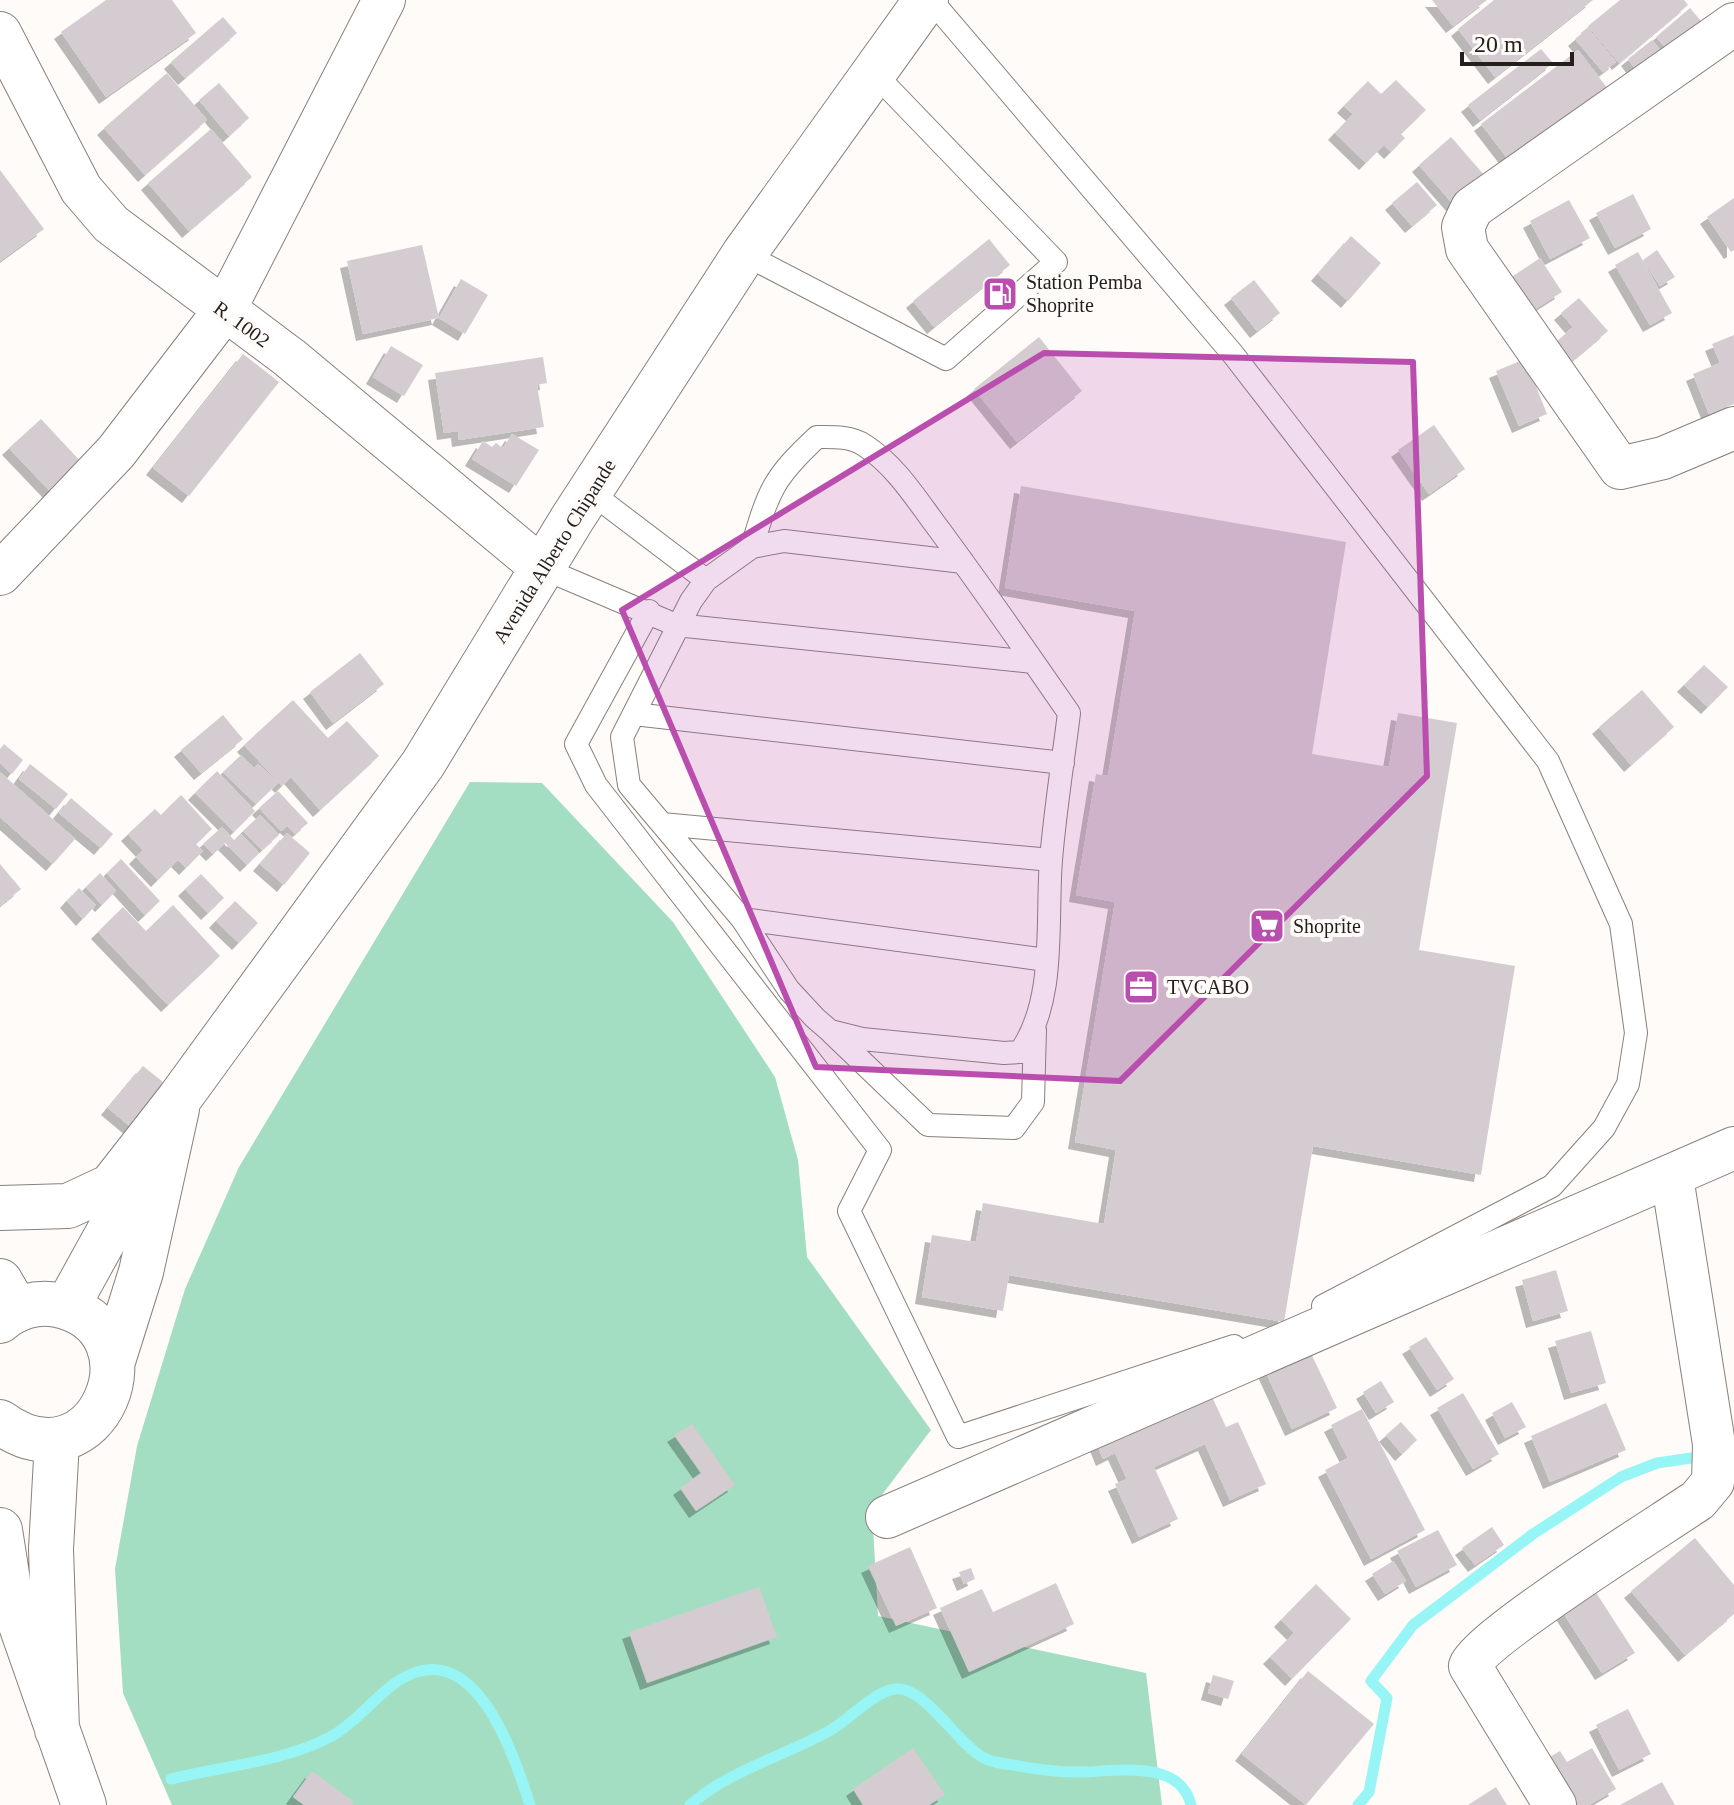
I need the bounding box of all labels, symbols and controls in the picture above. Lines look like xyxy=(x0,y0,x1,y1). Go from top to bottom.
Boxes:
scale bar xyxy=(1462,16,1572,66)
text: 20 m xyxy=(1474,31,1523,57)
place label: Station Pemba Shoprite xyxy=(1026,271,1142,317)
fuel station icon: Station Pemba Shoprite xyxy=(981,275,1019,313)
street label: R. 1002 xyxy=(210,296,274,352)
street label: Avenida Alberto Chipande xyxy=(488,455,621,648)
supermarket icon: Shoprite xyxy=(1248,907,1286,945)
place label: Shoprite xyxy=(1293,915,1361,938)
office icon: TVCABO xyxy=(1122,968,1160,1006)
place label: TVCABO xyxy=(1167,976,1249,998)

